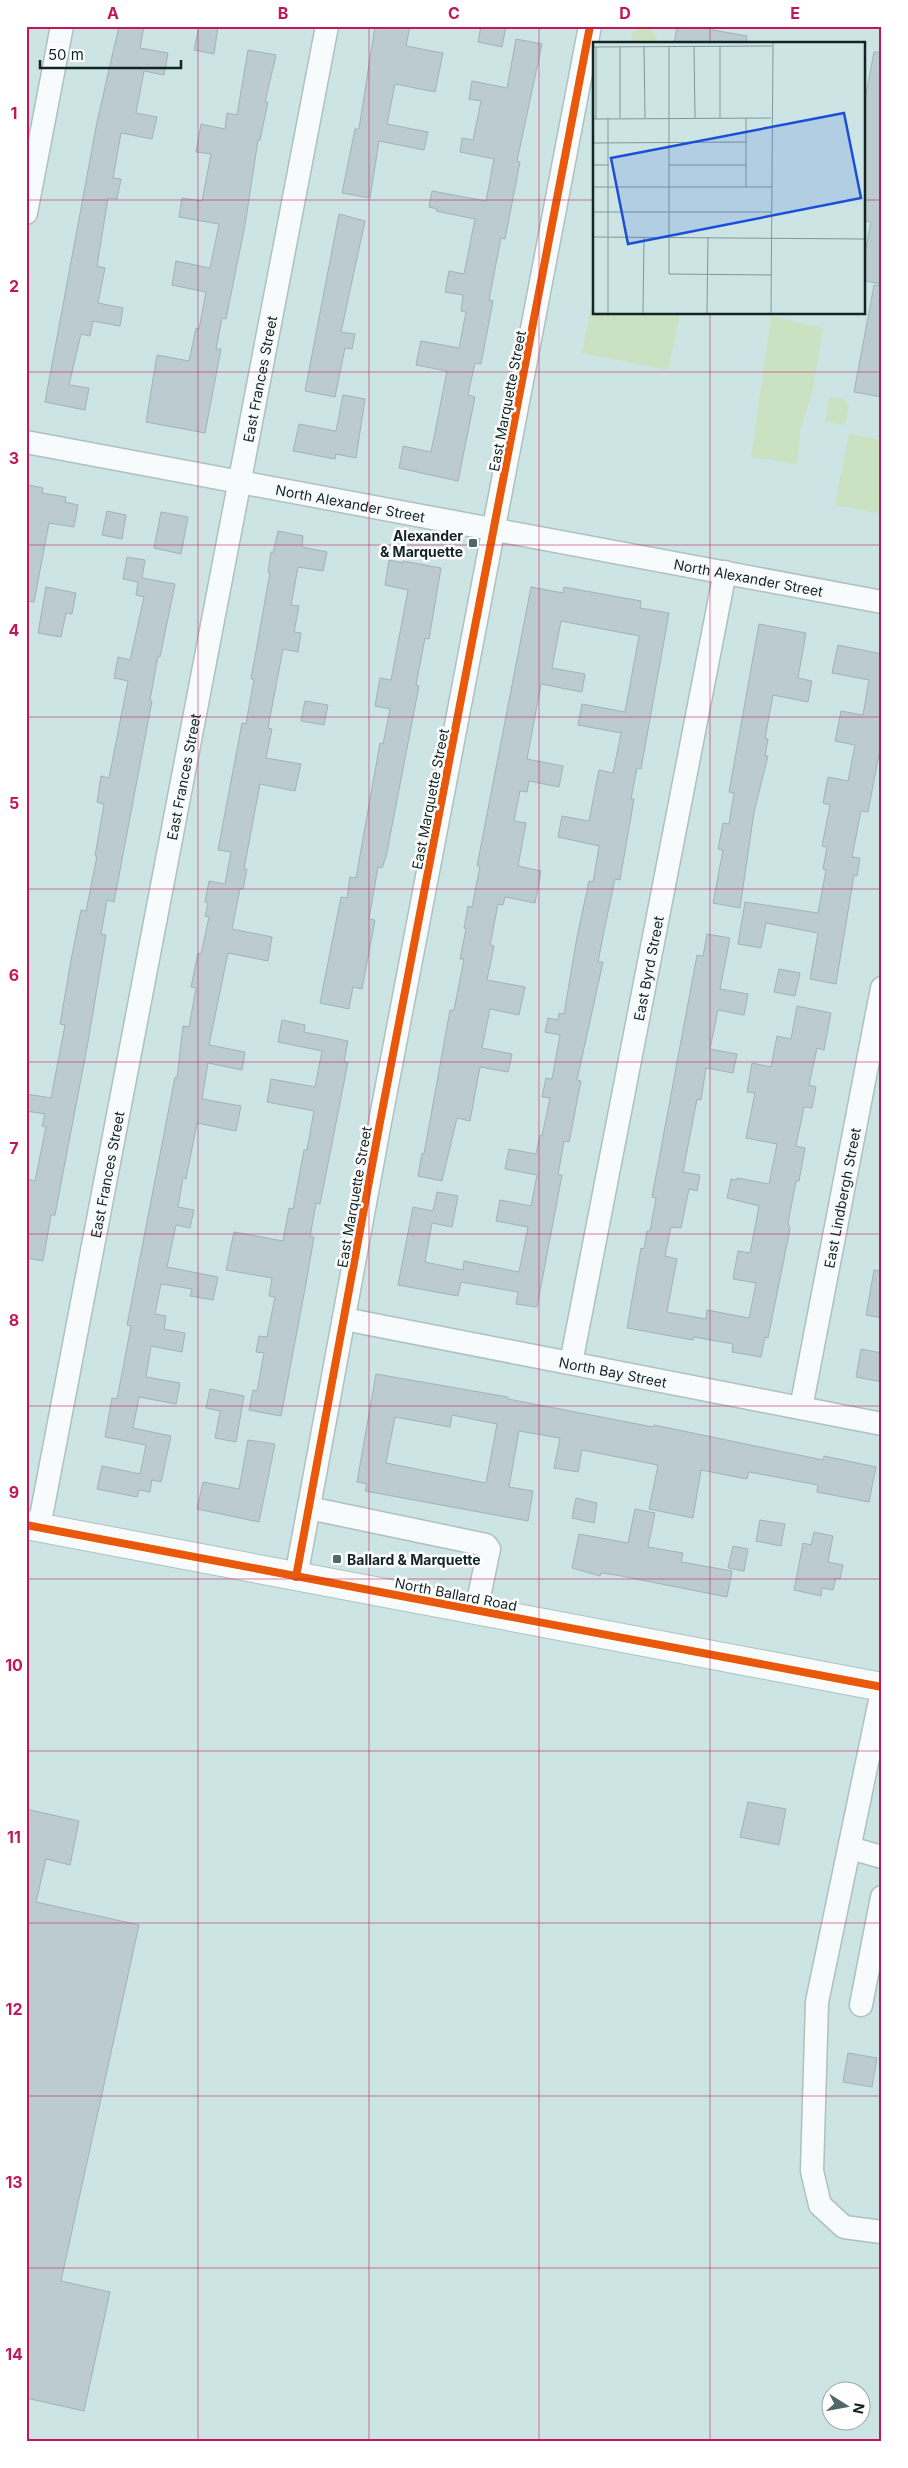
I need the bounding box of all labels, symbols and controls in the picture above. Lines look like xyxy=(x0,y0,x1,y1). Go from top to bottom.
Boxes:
text: A xyxy=(107,3,119,23)
text: B xyxy=(278,3,288,23)
text: C xyxy=(448,3,460,23)
text: D xyxy=(619,3,631,23)
text: E xyxy=(790,3,800,23)
scale bar xyxy=(40,38,181,70)
inset map xyxy=(593,42,866,315)
text: 50 m xyxy=(48,45,84,64)
text: 1 xyxy=(11,103,17,123)
text: 2 xyxy=(9,276,19,296)
street label: East Frances Street xyxy=(239,314,280,444)
street label: East Marquette Street xyxy=(485,329,529,473)
text: 3 xyxy=(9,448,19,468)
street label: North Alexander Street xyxy=(274,480,427,525)
place label: Alexander & Marquette xyxy=(380,527,463,560)
marker: Alexander & Marquette xyxy=(467,537,479,549)
street label: North Alexander Street xyxy=(672,555,825,599)
text: 4 xyxy=(9,620,20,640)
street label: East Frances Street xyxy=(163,712,204,841)
street label: East Marquette Street xyxy=(408,727,452,871)
text: 5 xyxy=(9,793,19,813)
street label: East Byrd Street xyxy=(629,914,666,1022)
text: 6 xyxy=(9,965,19,985)
street label: East Frances Street xyxy=(86,1109,127,1239)
street label: East Marquette Street xyxy=(333,1125,375,1269)
street label: East Lindbergh Street xyxy=(820,1126,863,1269)
text: 7 xyxy=(9,1138,19,1158)
text: 8 xyxy=(9,1310,19,1330)
street label: North Bay Street xyxy=(558,1353,669,1390)
text: 9 xyxy=(9,1482,19,1502)
place label: Ballard & Marquette xyxy=(347,1551,481,1568)
marker: Ballard & Marquette xyxy=(331,1553,343,1565)
street label: North Ballard Road xyxy=(393,1574,519,1614)
text: 10 xyxy=(5,1655,23,1675)
text: 11 xyxy=(7,1827,21,1847)
text: 12 xyxy=(6,1999,22,2019)
text: 13 xyxy=(5,2172,23,2192)
text: 14 xyxy=(5,2344,23,2364)
north arrow xyxy=(820,2380,870,2430)
text: N xyxy=(850,2402,869,2415)

